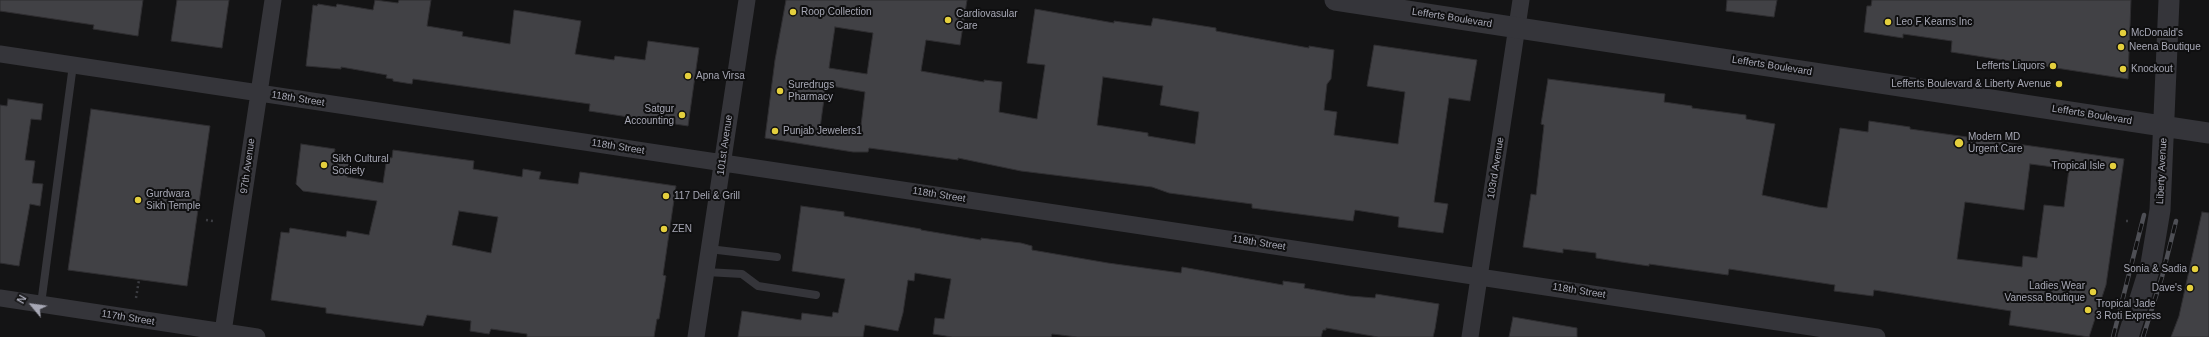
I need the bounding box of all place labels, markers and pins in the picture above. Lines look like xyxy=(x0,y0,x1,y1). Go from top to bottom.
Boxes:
place label: Roop Collection xyxy=(801,6,872,18)
marker: Roop Collection xyxy=(788,7,798,17)
place label: Cardiovasular Care xyxy=(956,8,1018,32)
marker: Cardiovasular Care xyxy=(943,15,953,25)
place label: Leo F Kearns Inc xyxy=(1896,16,1972,28)
marker: Leo F Kearns Inc xyxy=(1883,17,1893,27)
place label: McDonald's xyxy=(2131,27,2183,39)
marker: McDonald's xyxy=(2118,28,2128,38)
place label: Neena Boutique xyxy=(2129,41,2201,53)
marker: Neena Boutique xyxy=(2116,42,2126,52)
place label: Lefferts Liquors xyxy=(1976,60,2045,72)
marker: Lefferts Liquors xyxy=(2048,61,2058,71)
place label: Knockout xyxy=(2131,63,2173,75)
marker: Knockout xyxy=(2118,64,2128,74)
place label: Apna Virsa xyxy=(696,70,745,82)
marker: Apna Virsa xyxy=(683,71,693,81)
place label: Lefferts Boulevard & Liberty Avenue xyxy=(1891,78,2051,90)
place label: Suredrugs Pharmacy xyxy=(788,79,834,102)
marker: Lefferts Boulevard & Liberty Avenue xyxy=(2054,79,2064,89)
marker: Suredrugs Pharmacy xyxy=(775,86,785,96)
place label: Satgur Accounting xyxy=(625,103,674,126)
marker: Satgur Accounting xyxy=(677,110,687,120)
place label: Punjab Jewelers1 xyxy=(783,125,862,137)
marker: Punjab Jewelers1 xyxy=(770,126,780,136)
place label: Modern MD Urgent Care xyxy=(1968,131,2022,154)
marker: Modern MD Urgent Care xyxy=(1953,137,1965,149)
place label: Sikh Cultural Society xyxy=(332,153,389,176)
marker: Sikh Cultural Society xyxy=(319,160,329,170)
place label: Tropical Isle xyxy=(2051,160,2105,172)
marker: Tropical Isle xyxy=(2108,161,2118,171)
place label: Gurdwara Sikh Temple xyxy=(146,188,200,212)
place label: 117 Deli & Grill xyxy=(674,190,740,202)
marker: 117 Deli & Grill xyxy=(661,191,671,201)
marker: Gurdwara Sikh Temple xyxy=(133,195,143,205)
place label: ZEN xyxy=(672,223,692,235)
marker: ZEN xyxy=(659,224,669,234)
place label: Sonia & Sadia xyxy=(2124,263,2187,275)
marker: Sonia & Sadia xyxy=(2190,264,2200,274)
place label: Ladies Wear Vanessa Boutique xyxy=(2005,280,2085,304)
place label: Dave's xyxy=(2152,282,2182,294)
marker: Dave's xyxy=(2185,283,2195,293)
marker: Ladies Wear Vanessa Boutique xyxy=(2088,287,2098,297)
place label: Tropical Jade 3 Roti Express xyxy=(2096,298,2161,322)
marker: Tropical Jade 3 Roti Express xyxy=(2083,305,2093,315)

